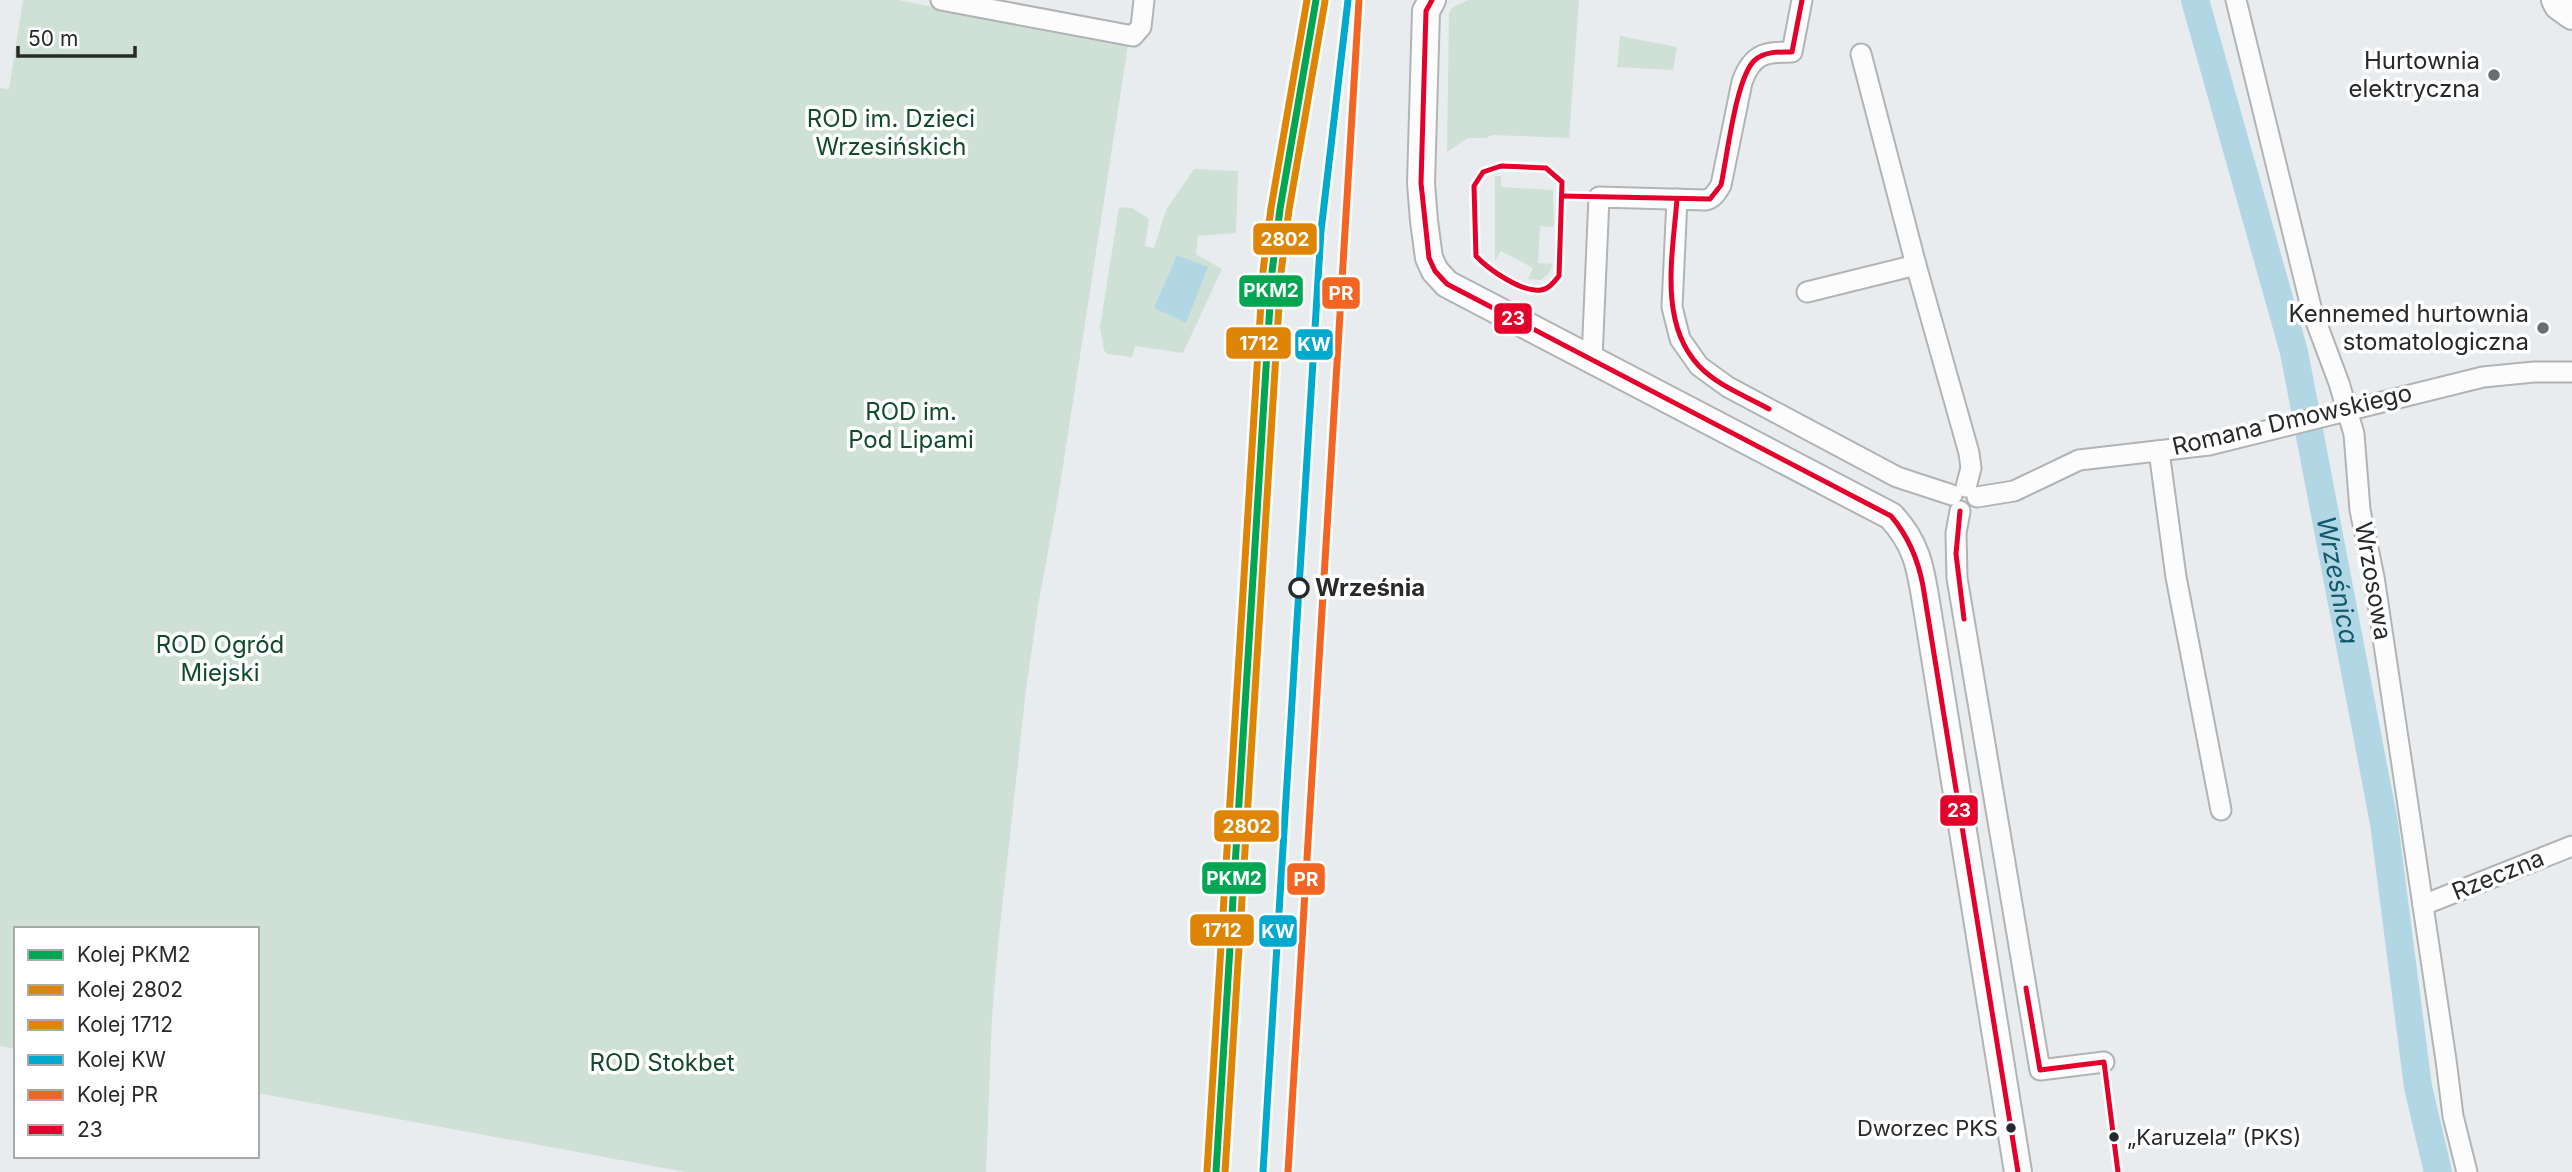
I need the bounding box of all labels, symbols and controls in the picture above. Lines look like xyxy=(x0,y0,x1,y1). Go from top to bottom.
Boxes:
scale bar xyxy=(18,14,135,58)
text: 50 m xyxy=(28,26,78,51)
place label: Hurtownia elektryczna xyxy=(2348,46,2480,103)
marker: Hurtownia elektryczna xyxy=(2486,67,2502,83)
park label: ROD im. Dzieci Wrzesińskich xyxy=(807,104,975,161)
line badge: 2802 xyxy=(1252,222,1318,256)
text: 2802 xyxy=(1260,228,1310,251)
line badge: PKM2 xyxy=(1238,274,1304,308)
line badge: PR xyxy=(1321,276,1361,310)
text: PKM2 xyxy=(1243,279,1299,302)
text: PR xyxy=(1329,282,1354,305)
place label: Kennemed hurtownia stomatologiczna xyxy=(2289,299,2529,356)
line badge: 23 xyxy=(1493,302,1533,335)
text: 23 xyxy=(1501,307,1525,330)
marker: Kennemed hurtownia stomatologiczna xyxy=(2535,320,2551,336)
line badge: 1712 xyxy=(1225,326,1292,360)
line badge: KW xyxy=(1294,328,1334,361)
text: 1712 xyxy=(1239,332,1279,355)
text: KW xyxy=(1297,333,1331,356)
street label: Romana Dmowskiego xyxy=(2169,378,2415,461)
park label: ROD im. Pod Lipami xyxy=(848,397,974,454)
water label: Wrześnica xyxy=(2311,513,2366,647)
street label: Wrzosowa xyxy=(2349,520,2398,642)
place label: Września xyxy=(1315,573,1425,602)
marker: Września xyxy=(1289,578,1309,598)
park label: ROD Ogród Miejski xyxy=(156,630,284,687)
line badge: 23 xyxy=(1939,794,1979,827)
text: 23 xyxy=(1947,799,1971,822)
line badge: 2802 xyxy=(1213,809,1280,843)
text: 2802 xyxy=(1222,815,1272,838)
street label: Rzeczna xyxy=(2448,843,2548,906)
line badge: PKM2 xyxy=(1201,861,1267,895)
line badge: PR xyxy=(1286,862,1326,896)
text: PKM2 xyxy=(1206,867,1262,890)
text: PR xyxy=(1294,868,1319,891)
line badge: 1712 xyxy=(1189,913,1255,947)
line badge: KW xyxy=(1258,914,1298,948)
text: 1712 xyxy=(1202,919,1242,942)
text: KW xyxy=(1261,920,1295,943)
legend xyxy=(14,927,259,1158)
text: Kolej PKM2 xyxy=(77,942,191,967)
text: Kolej 2802 xyxy=(77,977,183,1002)
text: Kolej 1712 xyxy=(77,1012,173,1037)
text: Kolej KW xyxy=(77,1047,166,1072)
park label: ROD Stokbet xyxy=(590,1048,735,1077)
text: Kolej PR xyxy=(77,1082,158,1107)
place label: Dworzec PKS xyxy=(1857,1115,1998,1141)
text: 23 xyxy=(77,1117,103,1142)
marker: Dworzec PKS xyxy=(2004,1121,2018,1135)
place label: „Karuzela” (PKS) xyxy=(2127,1124,2301,1150)
marker: „Karuzela” (PKS) xyxy=(2107,1130,2121,1144)

